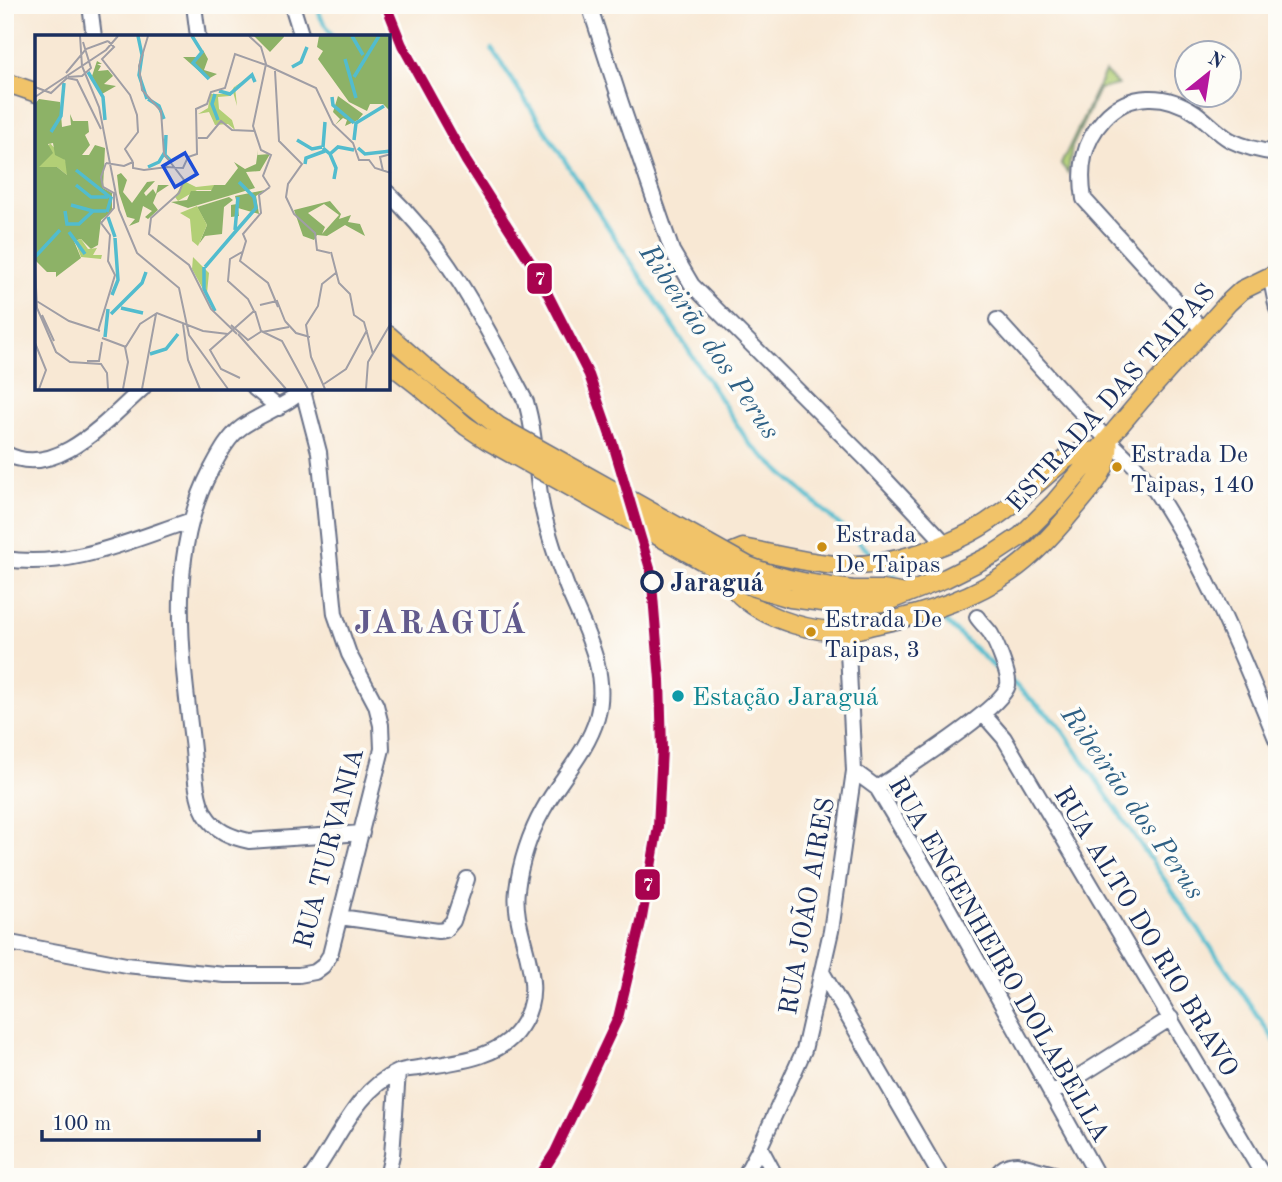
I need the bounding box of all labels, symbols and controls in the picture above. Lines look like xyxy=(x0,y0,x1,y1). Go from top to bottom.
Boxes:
inset map xyxy=(35,35,390,390)
north arrow xyxy=(1174,38,1244,108)
text: N xyxy=(1204,50,1227,74)
water label: Ribeirão dos Perus xyxy=(632,239,784,445)
line badge: 7 xyxy=(526,262,553,295)
text: 7 xyxy=(534,271,546,290)
street label: ESTRADA DAS TAIPAS xyxy=(1002,279,1221,517)
place label: Estrada De Taipas, 140 xyxy=(1130,444,1254,498)
marker: Estrada De Taipas, 140 xyxy=(1110,460,1124,474)
place label: Estrada De Taipas xyxy=(835,524,940,578)
marker: Estrada De Taipas xyxy=(815,540,829,554)
marker: Jaraguá xyxy=(641,571,663,593)
place label: Jaraguá xyxy=(670,571,764,597)
district label: JARAGUÁ xyxy=(354,602,528,641)
place label: Estrada De Taipas, 3 xyxy=(824,609,942,663)
marker: Estrada De Taipas, 3 xyxy=(804,625,818,639)
place label: Estação Jaraguá xyxy=(692,685,879,711)
marker: Estação Jaraguá xyxy=(670,688,686,704)
water label: Ribeirão dos Perus xyxy=(1054,701,1209,906)
street label: RUA TURVANIA xyxy=(291,745,369,952)
street label: RUA ENGENHEIRO DOLABELLA xyxy=(883,773,1114,1147)
street label: RUA ALTO DO RIO BRAVO xyxy=(1048,783,1242,1081)
street label: RUA JOÃO AIRES xyxy=(772,795,840,1017)
line badge: 7 xyxy=(634,868,661,901)
text: 7 xyxy=(642,877,654,896)
scale bar xyxy=(42,1098,259,1142)
text: 100 m xyxy=(52,1114,111,1135)

